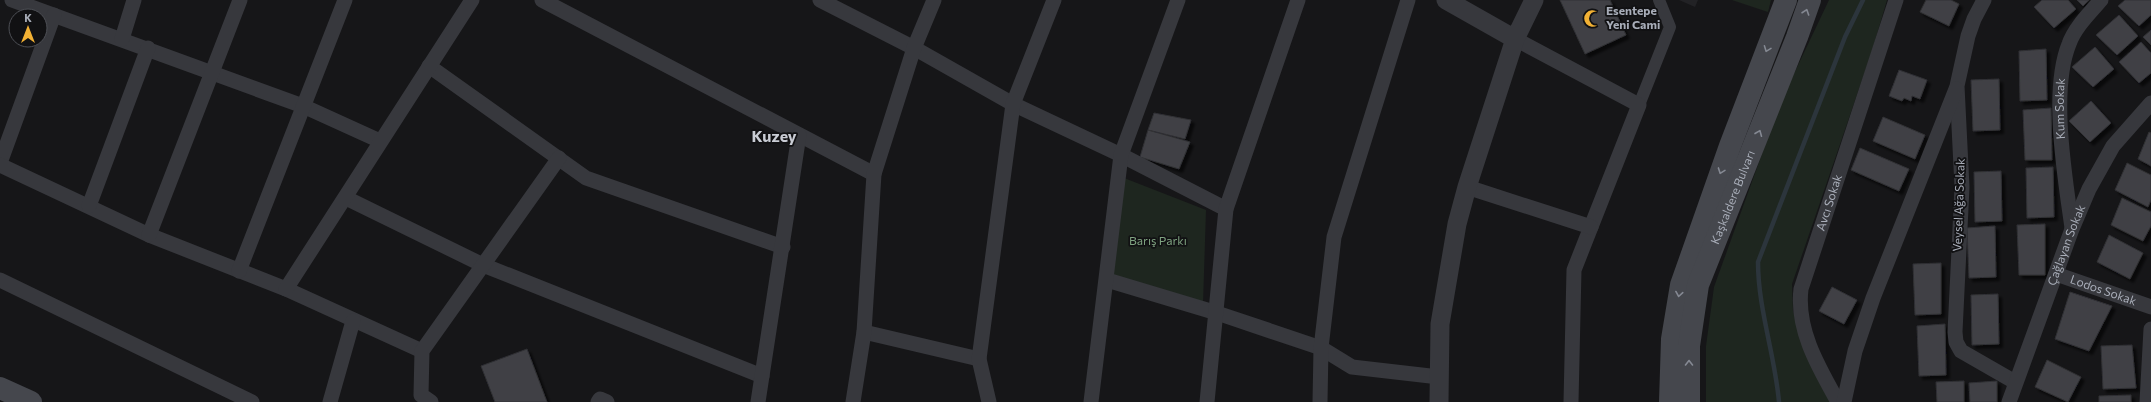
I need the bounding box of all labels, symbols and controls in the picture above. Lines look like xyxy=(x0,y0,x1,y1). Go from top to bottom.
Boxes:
place label: Esentepe Yeni Cami xyxy=(1606,3,1660,31)
north arrow xyxy=(8,8,48,48)
mosque icon: Esentepe Yeni Cami xyxy=(1583,8,1603,28)
one-way arrow xyxy=(1801,9,1809,16)
text: K xyxy=(24,11,32,24)
one-way arrow xyxy=(1764,46,1772,53)
street label: Kum Sokak xyxy=(2052,77,2067,140)
district label: Kuzey xyxy=(751,126,797,145)
one-way arrow xyxy=(1754,130,1762,137)
street label: Kaşkaldere Bulvarı xyxy=(1707,148,1757,246)
street label: Veysel Ağa Sokak xyxy=(1949,158,1967,252)
one-way arrow xyxy=(1718,168,1726,175)
street label: Avcı Sokak xyxy=(1813,172,1844,232)
street label: Çağlayan Sokak xyxy=(2044,202,2088,287)
park label: Barış Parkı xyxy=(1129,233,1187,247)
street label: Lodos Sokak xyxy=(2069,271,2139,308)
one-way arrow xyxy=(1675,291,1684,297)
one-way arrow xyxy=(1685,360,1693,366)

